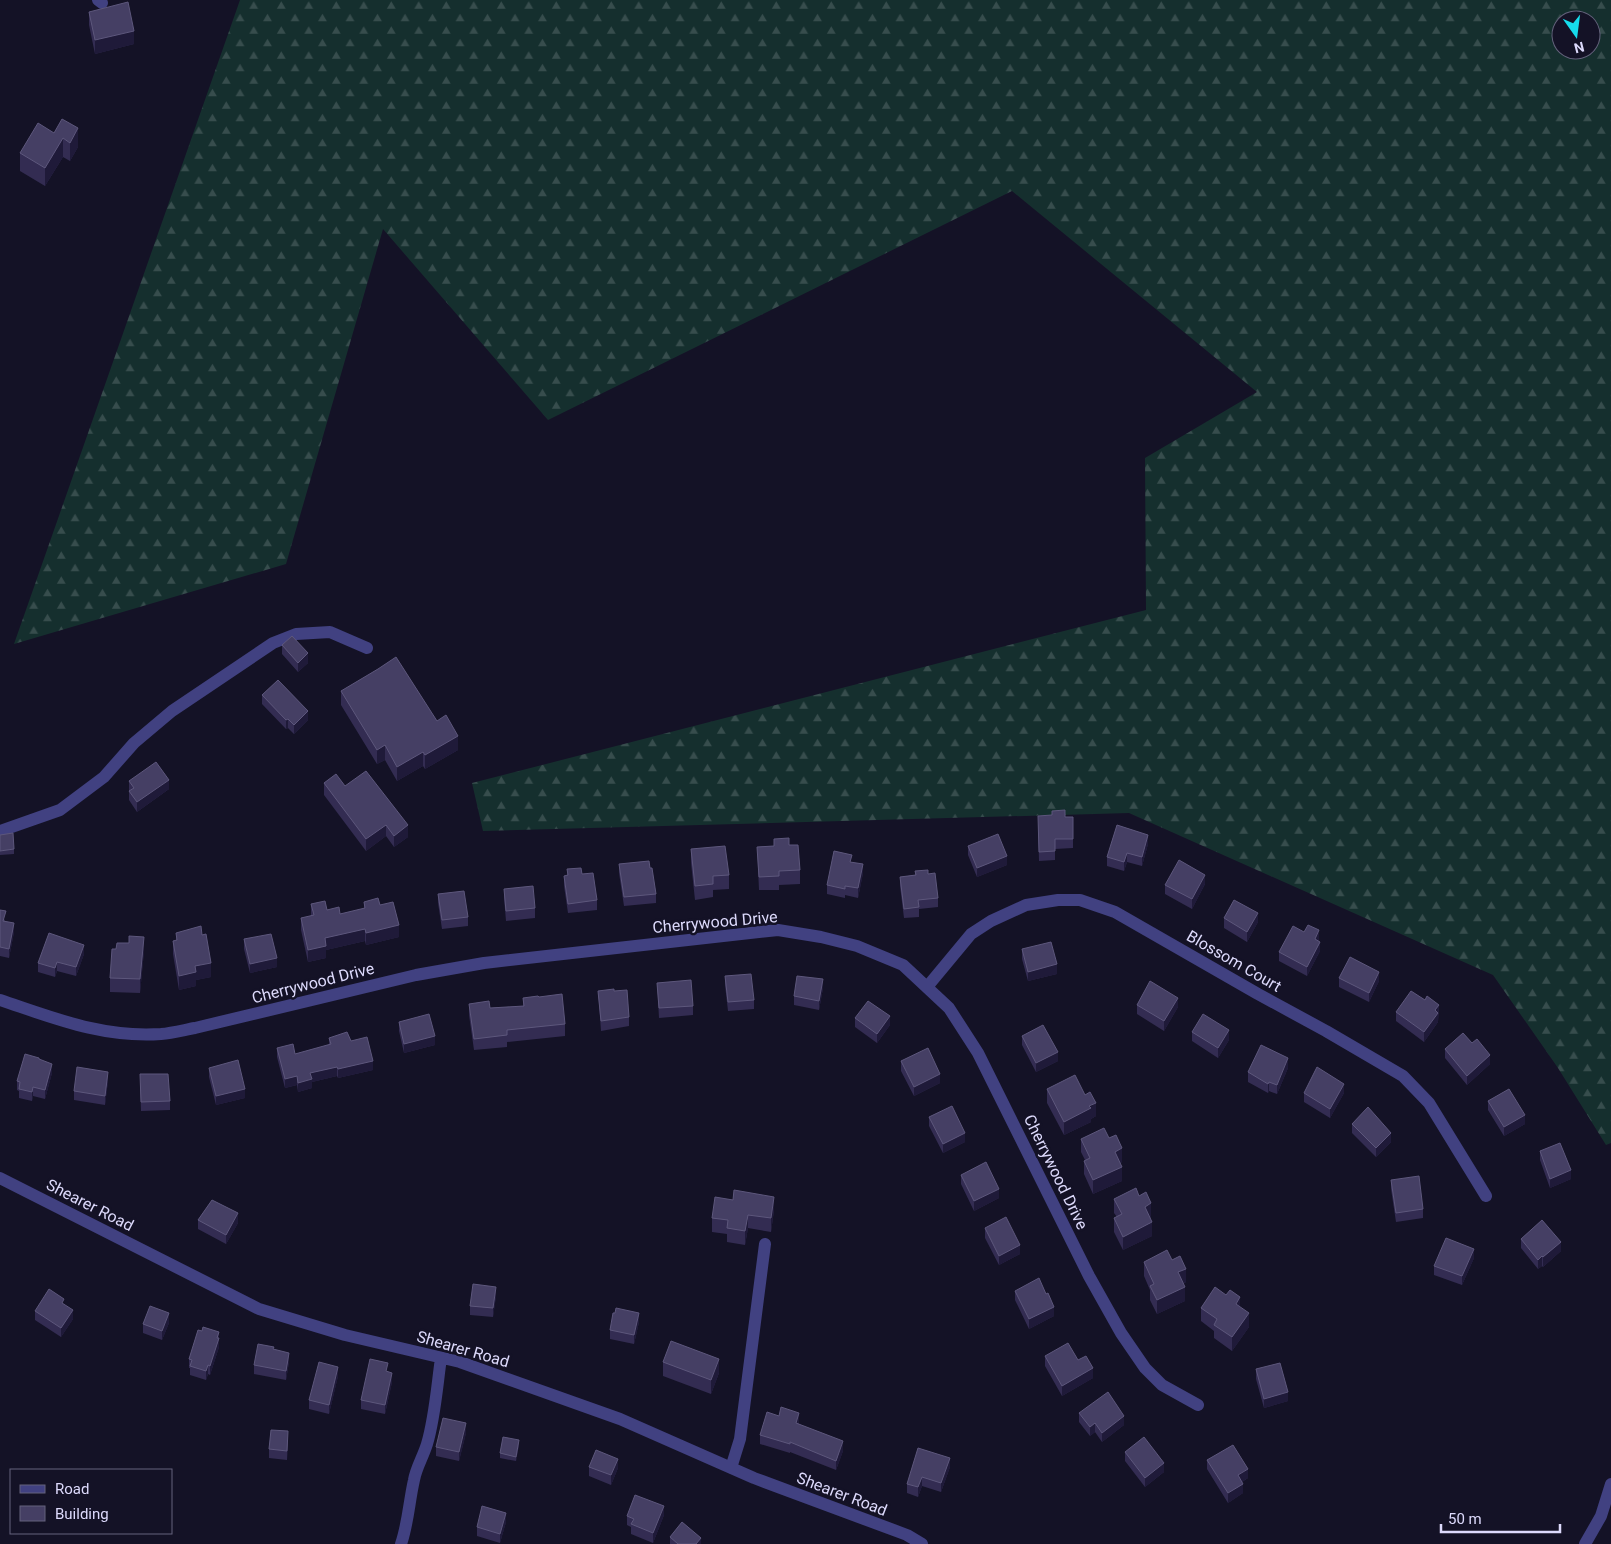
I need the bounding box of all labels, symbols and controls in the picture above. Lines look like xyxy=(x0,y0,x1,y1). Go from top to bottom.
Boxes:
north arrow xyxy=(1551,10,1601,60)
text: N xyxy=(1572,39,1586,57)
street label: Cherrywood Drive xyxy=(652,907,778,937)
street label: Blossom Court xyxy=(1183,926,1285,996)
street label: Cherrywood Drive xyxy=(250,959,376,1007)
street label: Cherrywood Drive xyxy=(1020,1111,1092,1233)
street label: Shearer Road xyxy=(43,1175,137,1235)
street label: Shearer Road xyxy=(415,1327,511,1371)
street label: Shearer Road xyxy=(794,1468,890,1520)
legend xyxy=(10,1469,172,1534)
text: Road xyxy=(55,1480,89,1498)
scale bar xyxy=(1441,1502,1560,1534)
text: Building xyxy=(55,1505,109,1523)
text: 50 m xyxy=(1448,1510,1482,1528)

